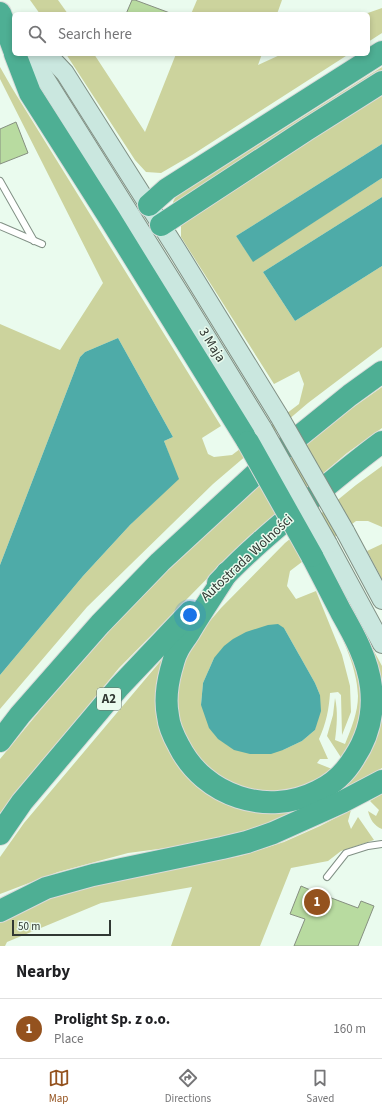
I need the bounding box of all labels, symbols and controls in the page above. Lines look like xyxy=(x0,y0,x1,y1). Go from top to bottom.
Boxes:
search box xyxy=(12,12,370,56)
icon: search xyxy=(26,23,48,45)
text: Search here xyxy=(58,24,132,45)
street label: 3 Maja xyxy=(194,324,230,366)
street label: Autostrada Wolności xyxy=(196,510,298,606)
your location xyxy=(180,605,200,625)
road number: A2 xyxy=(97,688,121,710)
pin: 1 xyxy=(304,887,330,917)
scale bar xyxy=(12,918,111,937)
text: 50 m xyxy=(18,919,40,934)
text: Nearby xyxy=(16,960,70,984)
text: Prolight Sp. z o.o. xyxy=(54,1009,170,1030)
text: 1 xyxy=(26,1020,32,1038)
text: 160 m xyxy=(333,1020,366,1038)
text: Place xyxy=(54,1030,83,1048)
tab: Map xyxy=(48,1067,70,1106)
tab: Directions xyxy=(165,1067,211,1106)
tab: Saved xyxy=(306,1067,334,1106)

